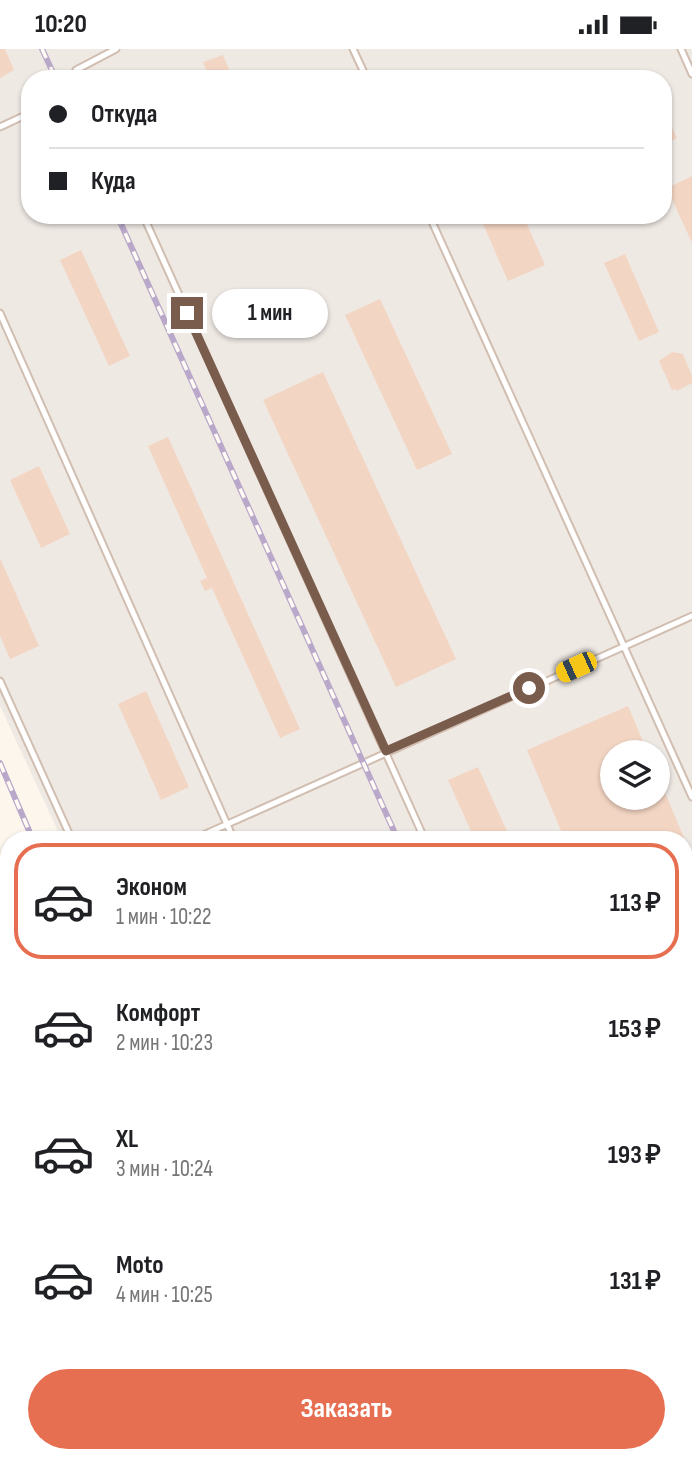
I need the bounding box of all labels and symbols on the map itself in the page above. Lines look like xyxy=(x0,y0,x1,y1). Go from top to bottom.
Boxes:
callout: 1 мин xyxy=(212,289,327,337)
route end xyxy=(171,297,203,329)
car xyxy=(553,649,600,685)
route start xyxy=(513,672,545,704)

